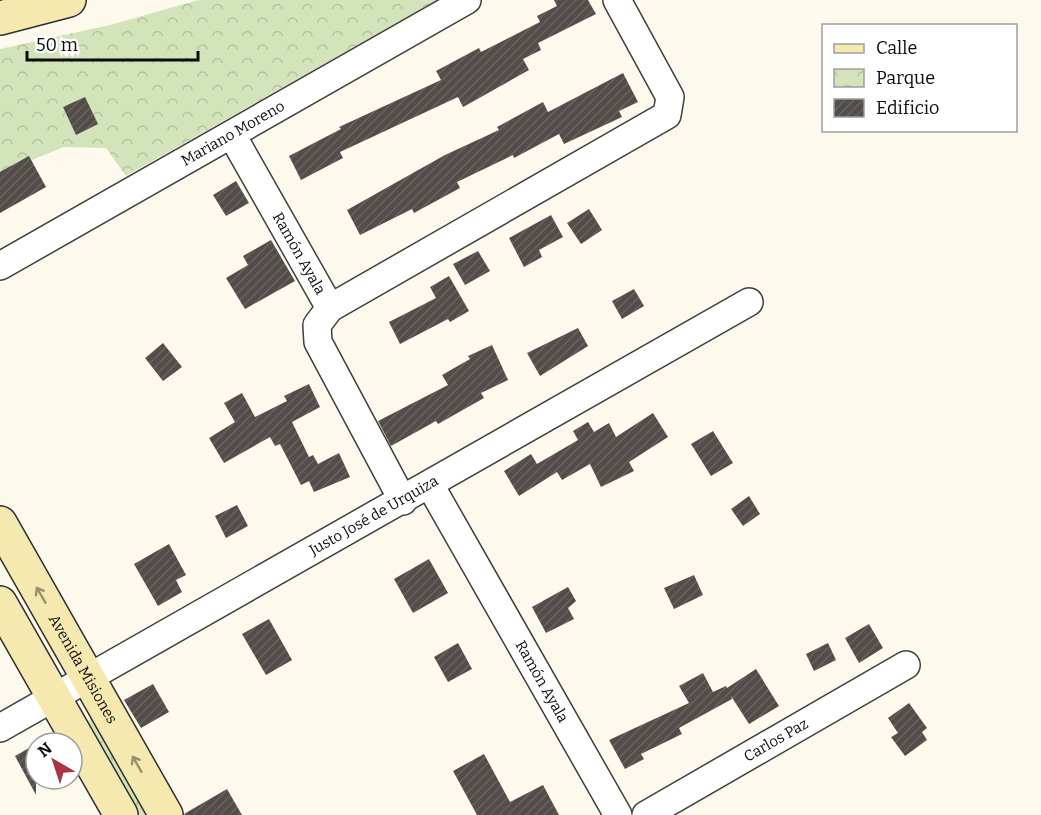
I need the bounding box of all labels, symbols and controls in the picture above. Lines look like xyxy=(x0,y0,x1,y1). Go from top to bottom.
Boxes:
scale bar xyxy=(27,24,198,62)
legend xyxy=(822,24,1017,132)
text: 50 m xyxy=(36,34,78,56)
text: Calle xyxy=(876,37,917,59)
text: Parque xyxy=(876,67,935,89)
street label: Mariano Moreno xyxy=(178,97,288,170)
text: Edificio xyxy=(876,97,939,119)
street label: Ramón Ayala xyxy=(269,209,329,298)
street label: Justo José de Urquiza xyxy=(305,472,441,560)
one-way arrow xyxy=(34,587,46,604)
street label: Avenida Misiones xyxy=(45,611,121,727)
street label: Ramón Ayala xyxy=(511,637,572,726)
street label: Carlos Paz xyxy=(741,714,811,766)
north arrow xyxy=(24,731,84,791)
text: N xyxy=(34,738,56,761)
one-way arrow xyxy=(131,756,143,773)

